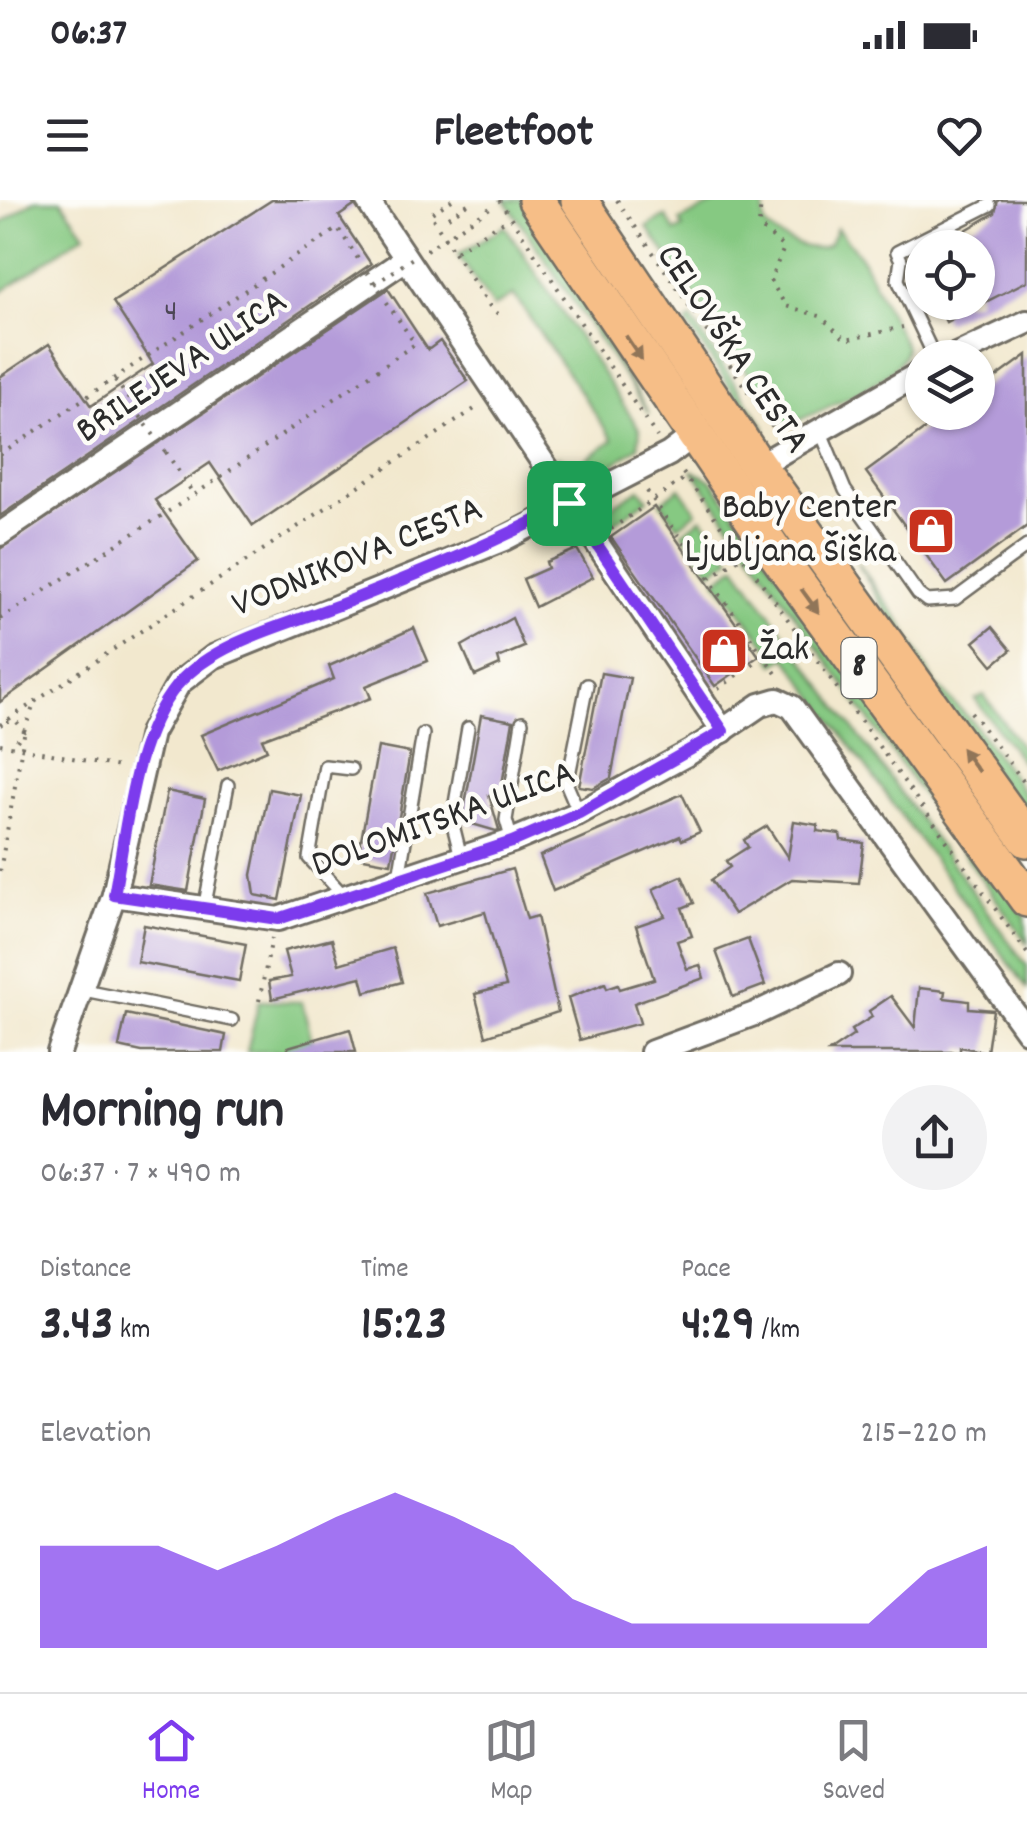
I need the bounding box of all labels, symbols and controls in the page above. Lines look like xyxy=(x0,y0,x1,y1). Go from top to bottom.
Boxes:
text: 06:37 xyxy=(50,8,127,63)
text: Fleetfoot xyxy=(434,103,593,167)
icon: menu xyxy=(40,108,95,163)
icon: heart xyxy=(932,108,987,163)
map controls xyxy=(905,230,995,430)
button: locate xyxy=(905,230,995,320)
street label: CELOVŠKA CESTA xyxy=(640,234,822,466)
street label: BRILEJEVA ULICA xyxy=(66,277,300,459)
house number: 4 xyxy=(164,291,178,337)
one-way arrow xyxy=(624,334,643,361)
button: layers xyxy=(905,340,995,430)
pin xyxy=(527,461,612,546)
icon: arrive xyxy=(542,476,597,531)
place label: Baby Center Ljubljana Šiška xyxy=(684,482,897,581)
street label: VODNIKOVA CESTA xyxy=(224,484,492,634)
shop icon: Baby Center Ljubljana Šiška xyxy=(905,505,957,557)
one-way arrow xyxy=(800,588,820,614)
place label: Žak xyxy=(759,624,809,679)
shop icon: Žak xyxy=(698,625,750,677)
road number: 8 xyxy=(842,638,876,698)
one-way arrow xyxy=(961,746,980,773)
street label: DOLOMITSKA ULICA xyxy=(304,748,584,894)
text: Morning run xyxy=(40,1075,284,1154)
button: share xyxy=(882,1085,987,1190)
text: 06:37 · 7 × 490 m xyxy=(40,1152,241,1198)
text: Distance xyxy=(40,1251,131,1291)
text: Time xyxy=(361,1251,409,1291)
text: Pace xyxy=(681,1251,731,1291)
text: 3.43 xyxy=(40,1291,113,1363)
text: 15:23 xyxy=(361,1291,447,1363)
text: 4:29 xyxy=(681,1291,755,1363)
text: km xyxy=(113,1312,151,1352)
text: /km xyxy=(755,1312,800,1352)
text: Elevation xyxy=(40,1412,151,1458)
text: 215–220 m xyxy=(861,1412,987,1458)
tab: Home xyxy=(142,1713,200,1813)
tab: Map xyxy=(484,1713,539,1813)
tab: Saved xyxy=(823,1713,885,1813)

